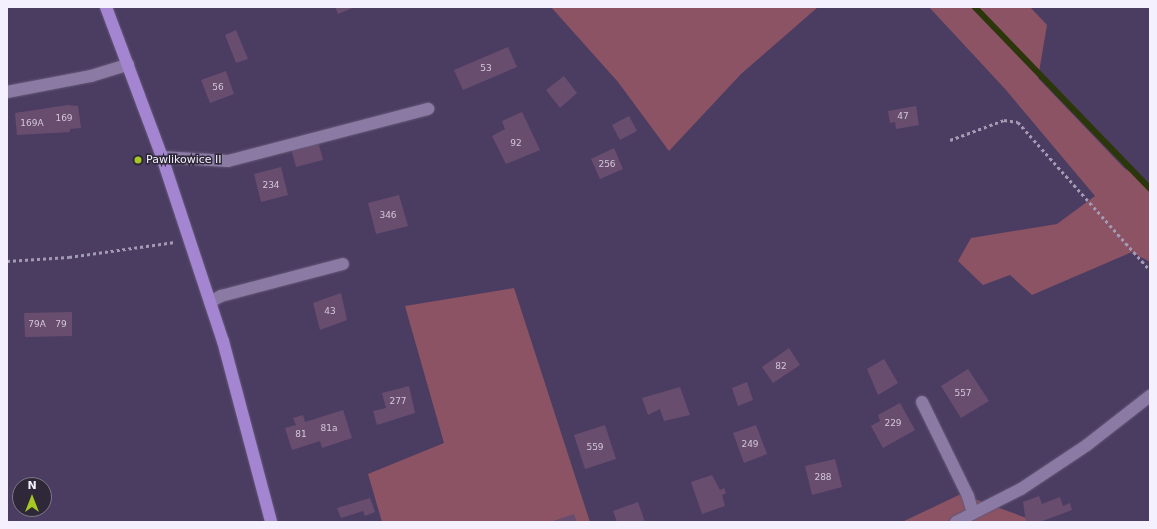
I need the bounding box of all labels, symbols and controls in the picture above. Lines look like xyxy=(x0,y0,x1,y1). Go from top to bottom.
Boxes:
house number: 53 xyxy=(480,63,492,73)
house number: 56 xyxy=(212,82,224,92)
house number: 47 xyxy=(897,111,909,121)
house number: 169 xyxy=(55,113,73,123)
house number: 169A xyxy=(20,118,44,128)
house number: 92 xyxy=(510,138,522,148)
place label: Pawlikowice II xyxy=(146,153,222,167)
marker: Pawlikowice II xyxy=(133,155,143,165)
house number: 256 xyxy=(598,159,616,169)
house number: 234 xyxy=(262,180,280,190)
house number: 346 xyxy=(379,210,397,220)
house number: 43 xyxy=(324,306,336,316)
house number: 79A xyxy=(28,319,46,329)
house number: 79 xyxy=(55,319,67,329)
house number: 82 xyxy=(775,361,787,371)
house number: 557 xyxy=(954,388,972,398)
house number: 277 xyxy=(389,396,407,406)
house number: 229 xyxy=(884,418,902,428)
house number: 81a xyxy=(321,423,337,433)
house number: 81 xyxy=(295,429,307,439)
house number: 249 xyxy=(741,439,759,449)
house number: 559 xyxy=(586,442,604,452)
house number: 288 xyxy=(814,472,832,482)
north arrow xyxy=(12,477,52,517)
text: N xyxy=(27,479,37,492)

